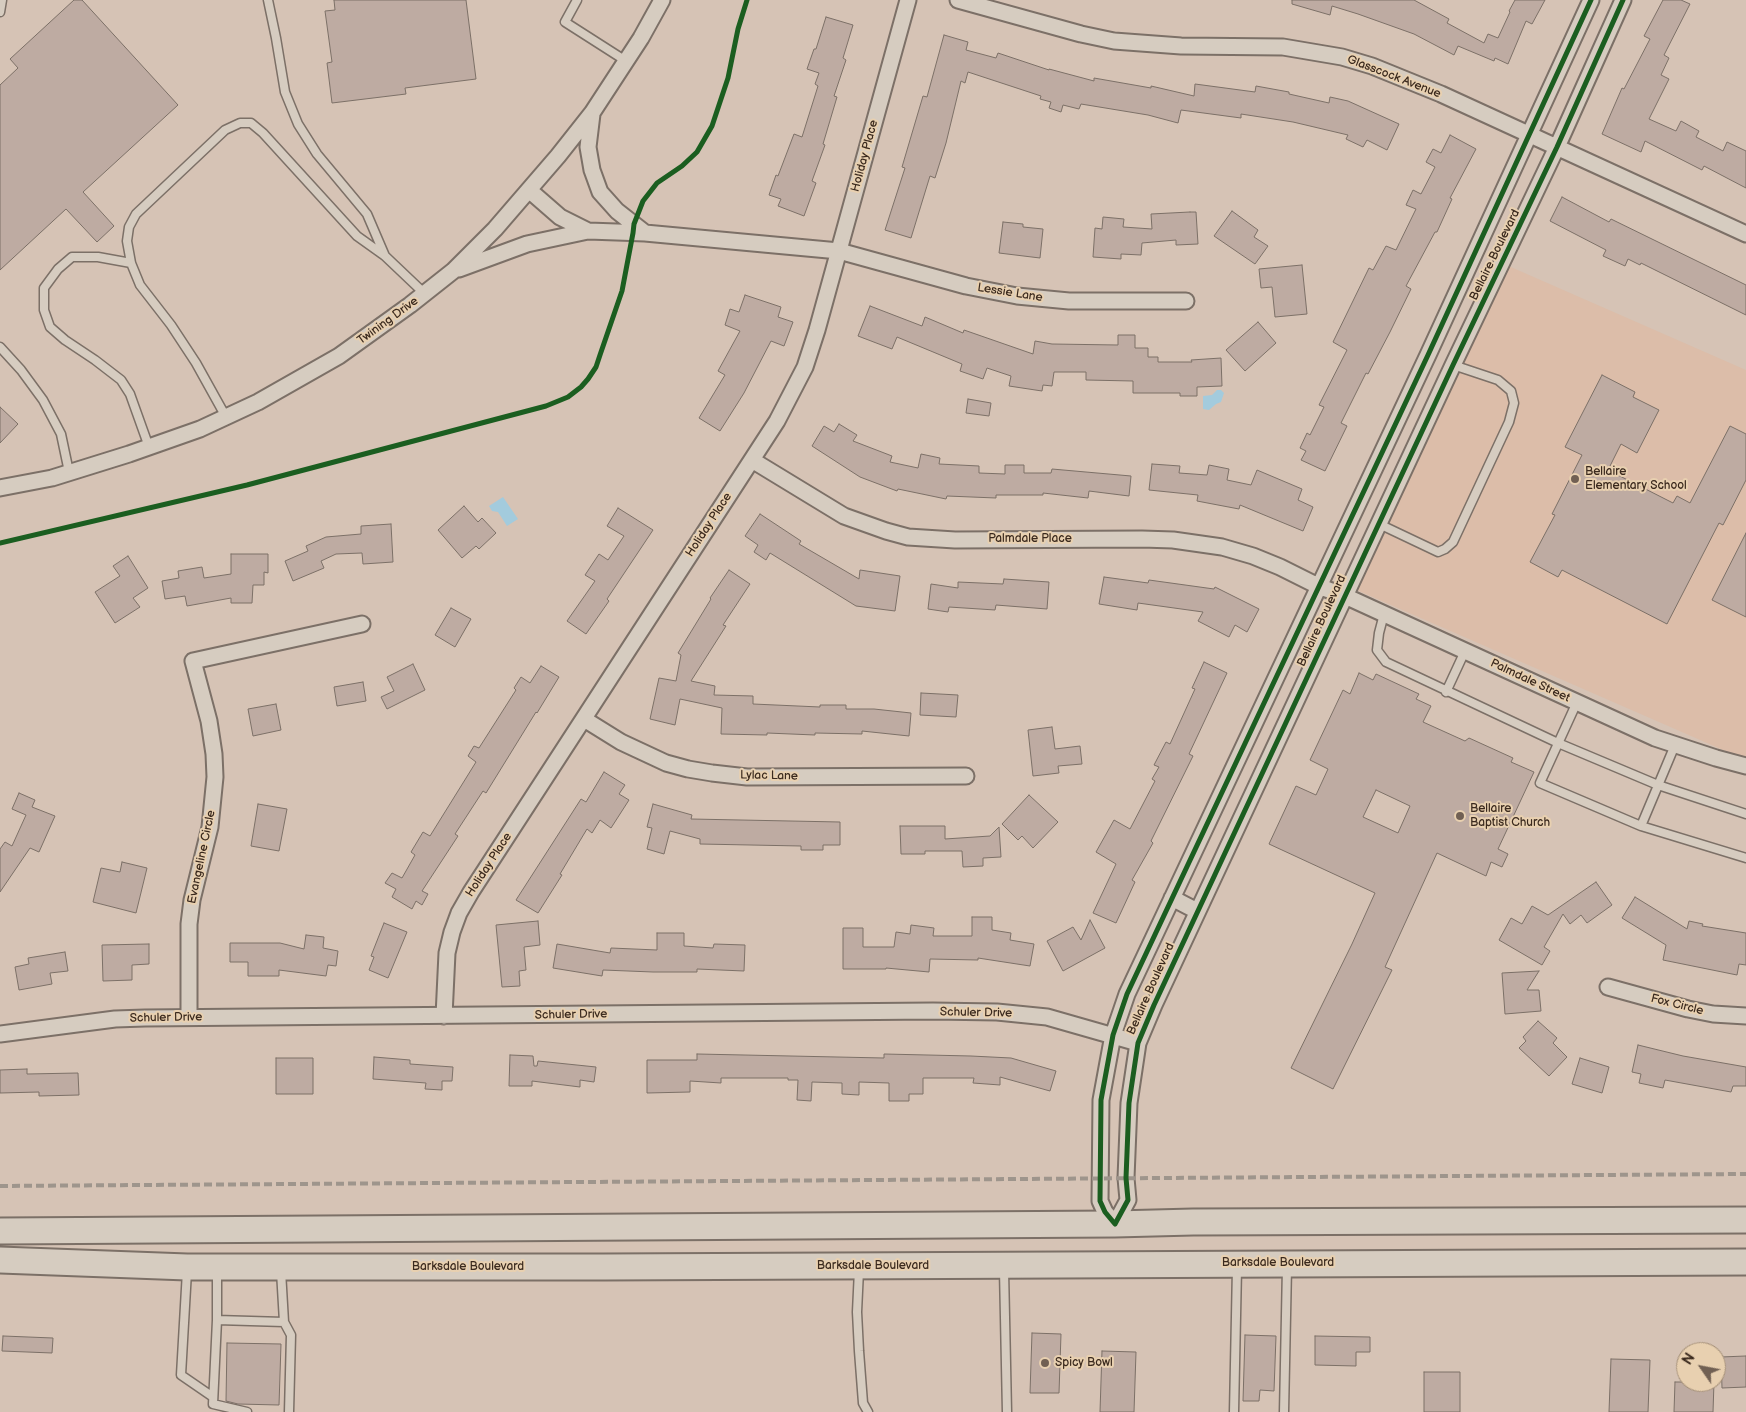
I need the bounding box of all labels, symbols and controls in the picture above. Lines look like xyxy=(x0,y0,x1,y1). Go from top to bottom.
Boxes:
street label: Glasscock Avenue xyxy=(1345,52,1443,102)
street label: Holiday Place xyxy=(848,118,882,194)
street label: Bellaire Boulevard xyxy=(1467,207,1523,303)
street label: Lessie Lane xyxy=(976,281,1044,305)
street label: Twining Drive xyxy=(355,294,421,348)
place label: Bellaire Elementary School xyxy=(1585,465,1687,493)
marker: Bellaire Elementary School xyxy=(1569,473,1581,485)
street label: Holiday Place xyxy=(683,490,735,560)
street label: Palmdale Place xyxy=(988,532,1072,546)
street label: Bellaire Boulevard xyxy=(1294,573,1350,669)
street label: Palmdale Street xyxy=(1488,656,1572,706)
street label: Lylac Lane xyxy=(740,768,798,784)
place label: Bellaire Baptist Church xyxy=(1470,802,1550,830)
street label: Evangeline Circle xyxy=(185,809,219,905)
marker: Bellaire Baptist Church xyxy=(1454,810,1466,822)
street label: Holiday Place xyxy=(463,830,515,900)
street label: Bellaire Boulevard xyxy=(1124,941,1178,1037)
street label: Fox Circle xyxy=(1649,992,1705,1018)
street label: Schuler Drive xyxy=(940,1005,1012,1021)
street label: Schuler Drive xyxy=(535,1007,607,1023)
street label: Schuler Drive xyxy=(130,1010,202,1026)
street label: Barksdale Boulevard xyxy=(1222,1256,1334,1270)
street label: Barksdale Boulevard xyxy=(817,1259,929,1273)
street label: Barksdale Boulevard xyxy=(412,1260,524,1274)
north arrow xyxy=(1676,1342,1726,1392)
text: N xyxy=(1679,1350,1699,1368)
place label: Spicy Bowl xyxy=(1055,1356,1113,1370)
marker: Spicy Bowl xyxy=(1039,1357,1051,1369)

